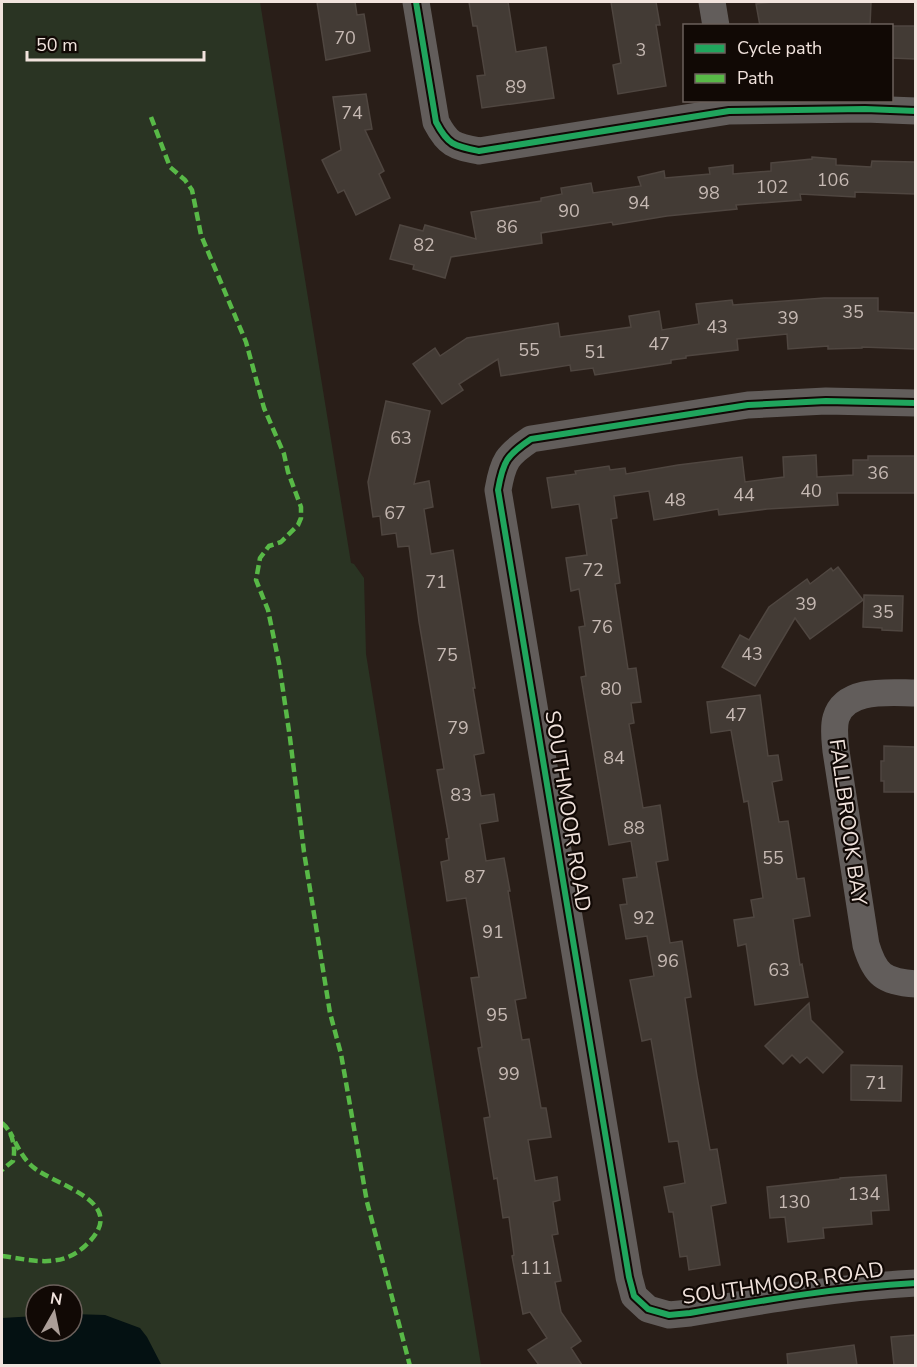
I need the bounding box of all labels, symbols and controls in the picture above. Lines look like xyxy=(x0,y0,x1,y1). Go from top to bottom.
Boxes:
scale bar xyxy=(27,24,204,62)
legend xyxy=(683,24,893,102)
house number: 70 xyxy=(334,26,356,50)
text: 50 m xyxy=(36,33,78,57)
text: Cycle path xyxy=(737,36,822,60)
house number: 3 xyxy=(636,38,646,62)
text: Path xyxy=(737,66,774,90)
house number: 89 xyxy=(505,75,527,99)
house number: 74 xyxy=(341,101,363,125)
house number: 106 xyxy=(817,168,849,192)
house number: 102 xyxy=(756,175,788,199)
house number: 98 xyxy=(698,181,720,205)
house number: 94 xyxy=(628,191,650,215)
house number: 90 xyxy=(558,199,580,223)
house number: 86 xyxy=(496,215,518,239)
house number: 82 xyxy=(413,233,435,257)
house number: 35 xyxy=(842,300,864,324)
house number: 39 xyxy=(777,306,799,330)
house number: 43 xyxy=(706,315,728,339)
house number: 47 xyxy=(648,332,670,356)
house number: 55 xyxy=(518,338,540,362)
house number: 51 xyxy=(584,340,606,364)
house number: 63 xyxy=(390,426,412,450)
house number: 36 xyxy=(867,461,889,485)
house number: 40 xyxy=(800,479,822,503)
house number: 44 xyxy=(733,483,755,507)
house number: 48 xyxy=(664,488,686,512)
house number: 67 xyxy=(384,501,406,525)
house number: 72 xyxy=(582,558,604,582)
house number: 71 xyxy=(425,570,447,594)
house number: 39 xyxy=(795,592,817,616)
house number: 35 xyxy=(872,600,894,624)
house number: 76 xyxy=(591,615,613,639)
house number: 43 xyxy=(741,642,763,666)
house number: 75 xyxy=(436,643,458,667)
house number: 80 xyxy=(600,677,622,701)
house number: 47 xyxy=(725,703,747,727)
street label: SOUTHMOOR ROAD xyxy=(538,708,598,914)
house number: 79 xyxy=(447,716,469,740)
street label: FALLBROOK BAY xyxy=(822,737,874,907)
house number: 84 xyxy=(603,746,625,770)
house number: 83 xyxy=(450,783,472,807)
house number: 88 xyxy=(623,816,645,840)
house number: 55 xyxy=(762,846,784,870)
house number: 87 xyxy=(464,865,486,889)
house number: 92 xyxy=(633,906,655,930)
house number: 91 xyxy=(482,920,504,944)
house number: 96 xyxy=(657,949,679,973)
house number: 63 xyxy=(768,958,790,982)
house number: 95 xyxy=(486,1003,508,1027)
house number: 99 xyxy=(498,1062,520,1086)
house number: 71 xyxy=(865,1071,887,1095)
house number: 134 xyxy=(848,1182,880,1206)
house number: 130 xyxy=(778,1190,810,1214)
street label: SOUTHMOOR ROAD xyxy=(680,1255,886,1311)
house number: 111 xyxy=(520,1256,552,1280)
north arrow xyxy=(24,1283,84,1343)
text: N xyxy=(49,1287,64,1311)

